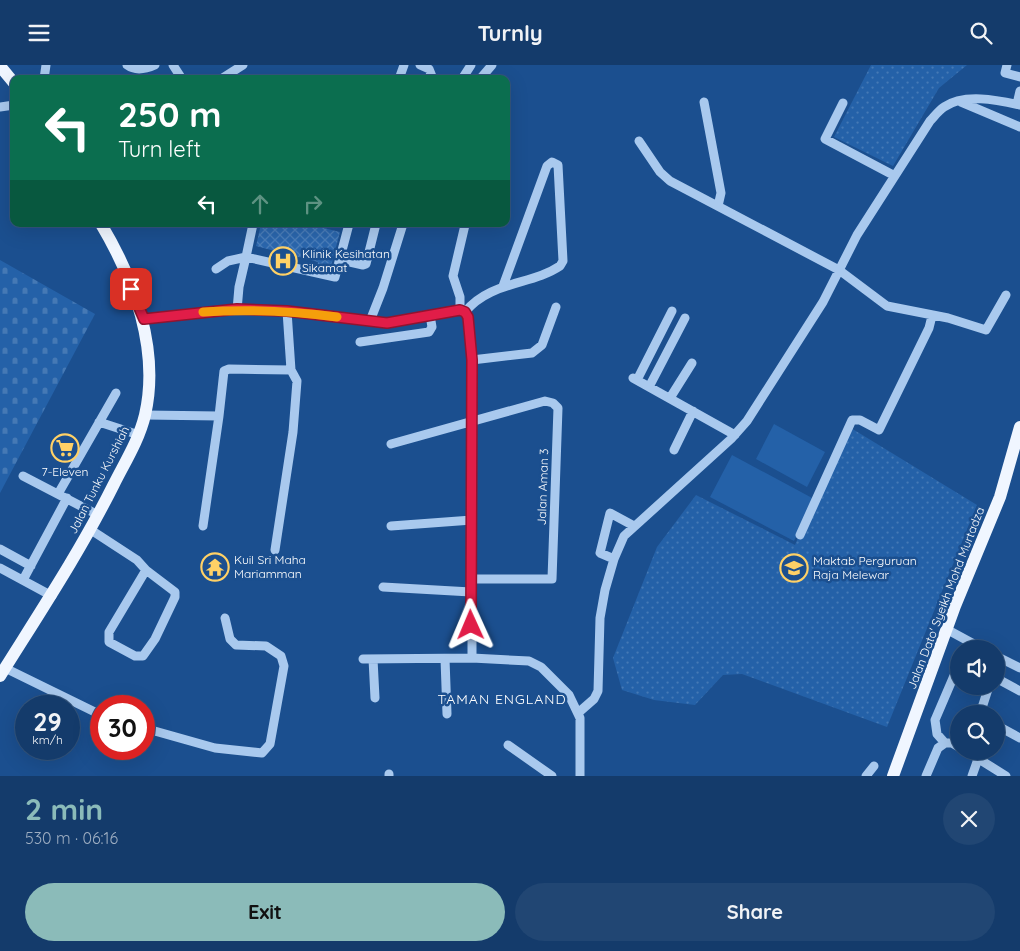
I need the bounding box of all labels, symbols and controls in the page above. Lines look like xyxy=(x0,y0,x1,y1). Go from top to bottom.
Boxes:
icon: menu xyxy=(25,19,53,47)
text: Turnly xyxy=(477,19,543,47)
icon: search xyxy=(967,19,995,47)
text: 250 m xyxy=(118,92,222,136)
icon: left xyxy=(35,95,100,160)
text: Turn left xyxy=(118,135,201,163)
icon: left xyxy=(193,190,221,218)
icon: ahead xyxy=(246,190,274,218)
icon: right xyxy=(299,190,327,218)
hospital icon: Klinik Kesihatan Sikamat xyxy=(268,246,298,276)
place label: Klinik Kesihatan Sikamat xyxy=(302,246,390,275)
pin xyxy=(110,268,152,310)
icon: arrive xyxy=(117,275,145,303)
street label: Jalan Tunku Kurshiah xyxy=(65,423,132,536)
supermarket icon: 7-Eleven xyxy=(50,433,80,463)
street label: Jalan Aman 3 xyxy=(534,448,551,526)
place label: 7-Eleven xyxy=(41,464,89,479)
street label: Jalan Dato' Syeikh Mohd Murtadza xyxy=(904,505,987,691)
temple icon: Kuil Sri Maha Mariamman xyxy=(200,552,230,582)
place label: Kuil Sri Maha Mariamman xyxy=(234,552,306,581)
school or university icon: Maktab Perguruan Raja Melewar xyxy=(779,553,809,583)
place label: Maktab Perguruan Raja Melewar xyxy=(813,553,917,582)
position arrow xyxy=(444,598,496,650)
map controls xyxy=(950,640,1005,760)
button: sound xyxy=(950,640,1005,695)
district label: TAMAN ENGLAND xyxy=(437,690,567,708)
speed limit sign: 30 xyxy=(90,695,155,760)
button: search xyxy=(950,705,1005,760)
text: 29 xyxy=(33,706,62,737)
text: km/h xyxy=(32,732,63,747)
text: 2 min xyxy=(25,790,103,828)
button: close xyxy=(943,793,995,845)
text: 530 m · 06:16 xyxy=(25,828,118,848)
button: Exit xyxy=(25,883,505,941)
button: Share xyxy=(515,883,995,941)

